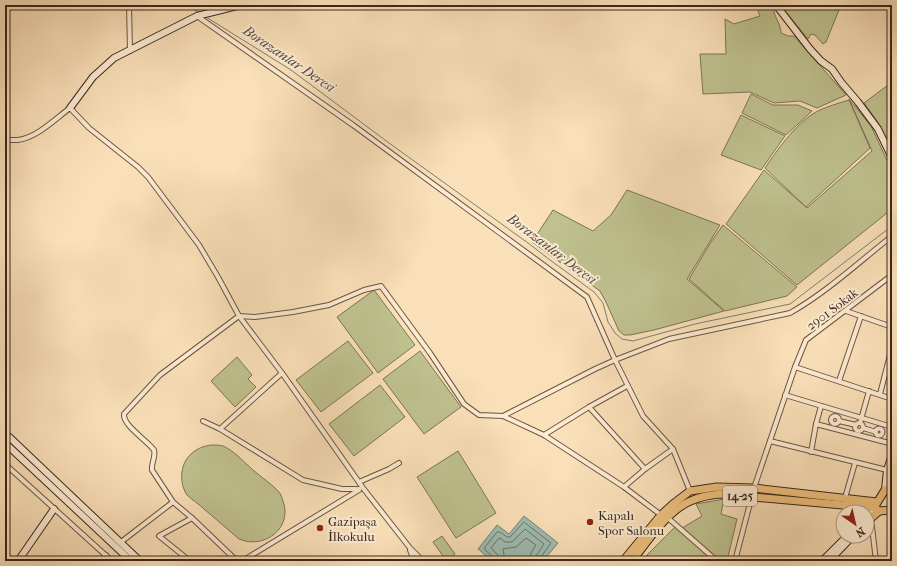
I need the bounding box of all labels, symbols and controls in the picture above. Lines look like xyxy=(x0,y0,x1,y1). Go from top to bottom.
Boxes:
water label: Borazanlar Deresi xyxy=(239,21,339,97)
water label: Borazanlar Deresi xyxy=(503,209,601,289)
street label: 2901 Sokak xyxy=(803,285,861,333)
road number: 14-25 xyxy=(723,486,757,506)
north arrow xyxy=(835,504,875,544)
place label: Kapalı Spor Salonu xyxy=(598,508,665,538)
place label: Gazipaşa İlkokulu xyxy=(328,514,378,544)
marker: Kapalı Spor Salonu xyxy=(585,517,595,527)
marker: Gazipaşa İlkokulu xyxy=(315,523,325,533)
text: N xyxy=(853,524,867,540)

